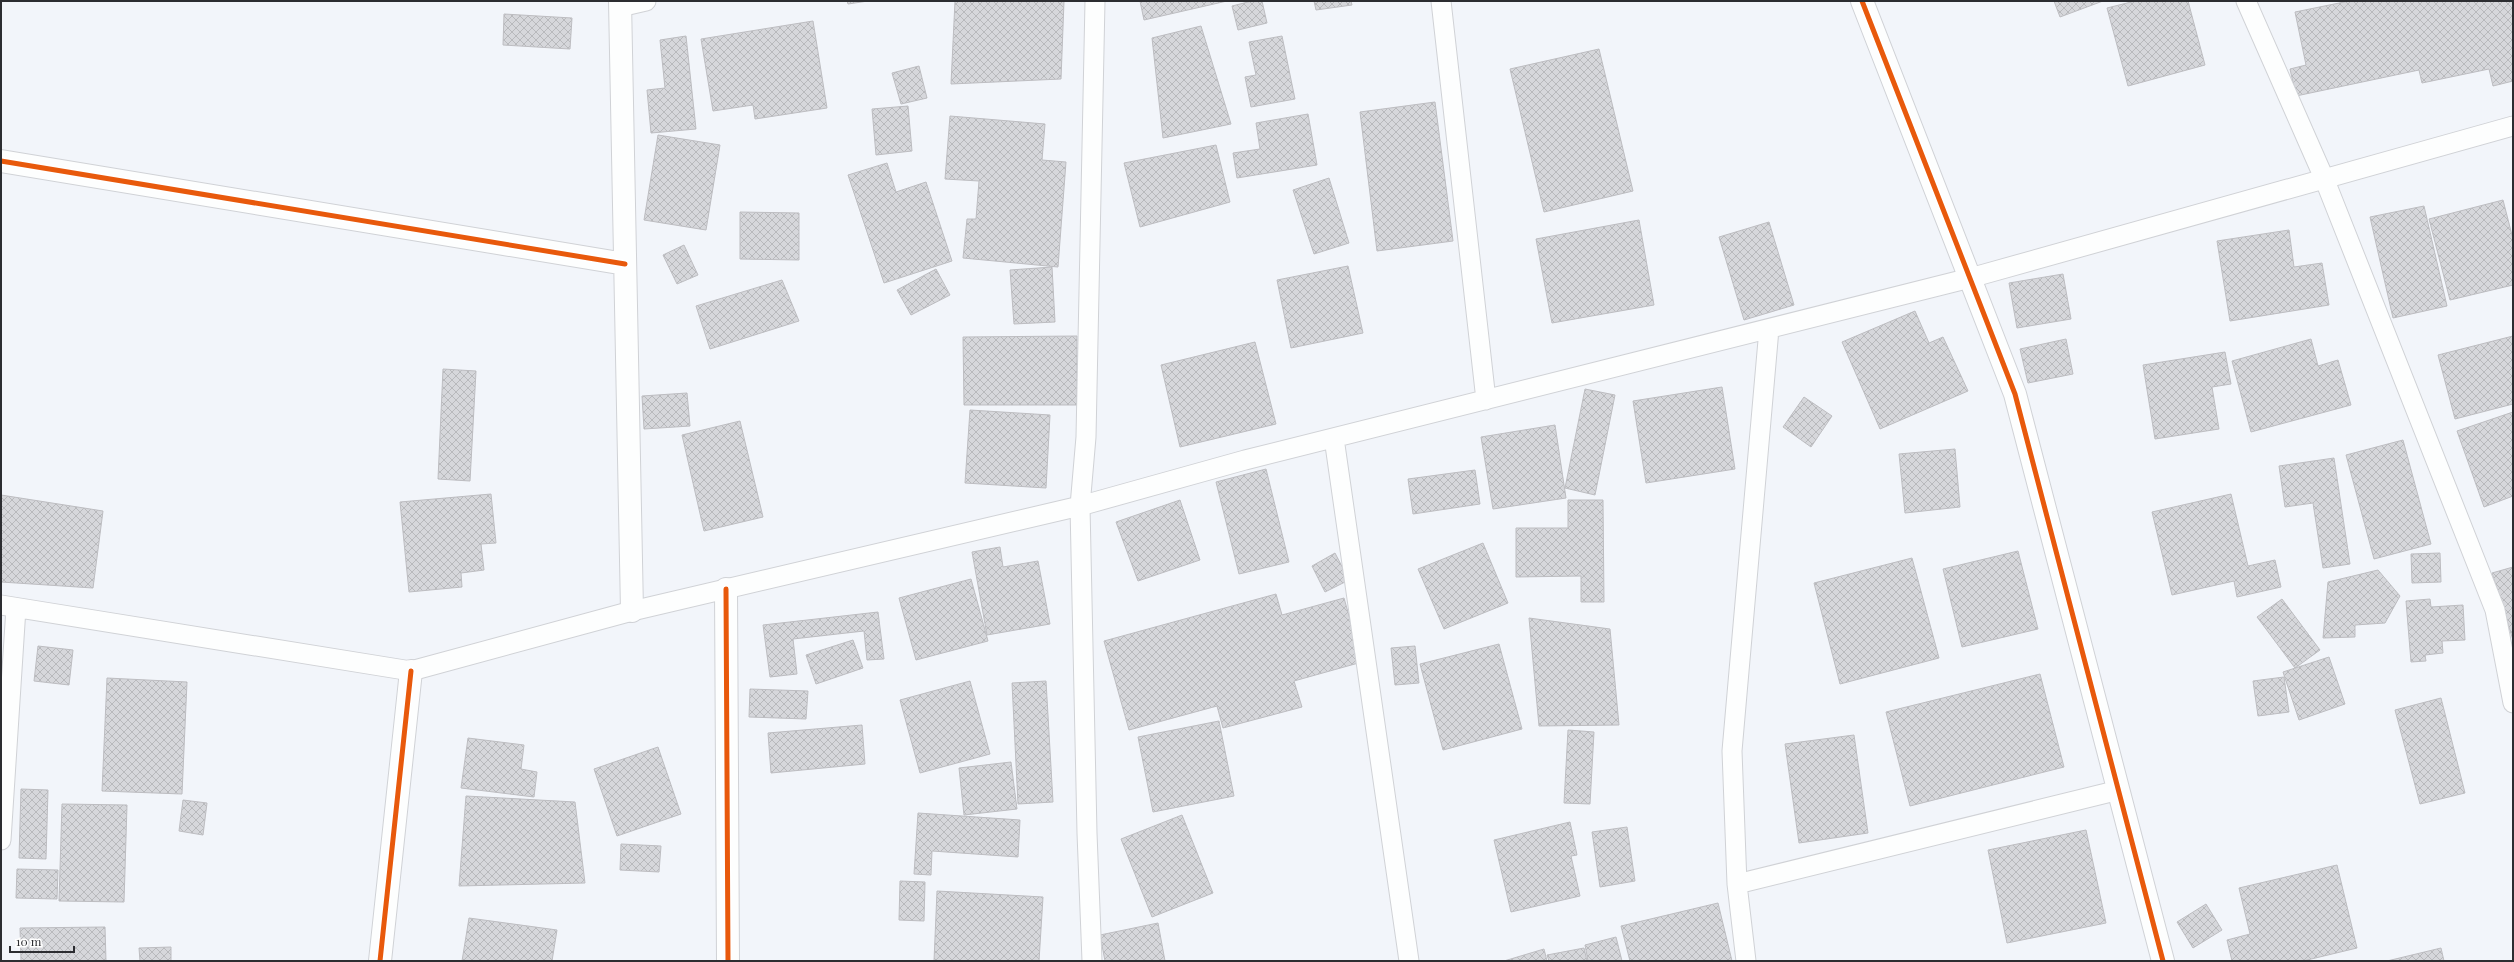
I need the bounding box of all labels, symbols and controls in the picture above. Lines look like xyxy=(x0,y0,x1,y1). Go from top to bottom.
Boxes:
scale bar xyxy=(10,928,74,954)
text: 10 m xyxy=(16,933,42,949)

